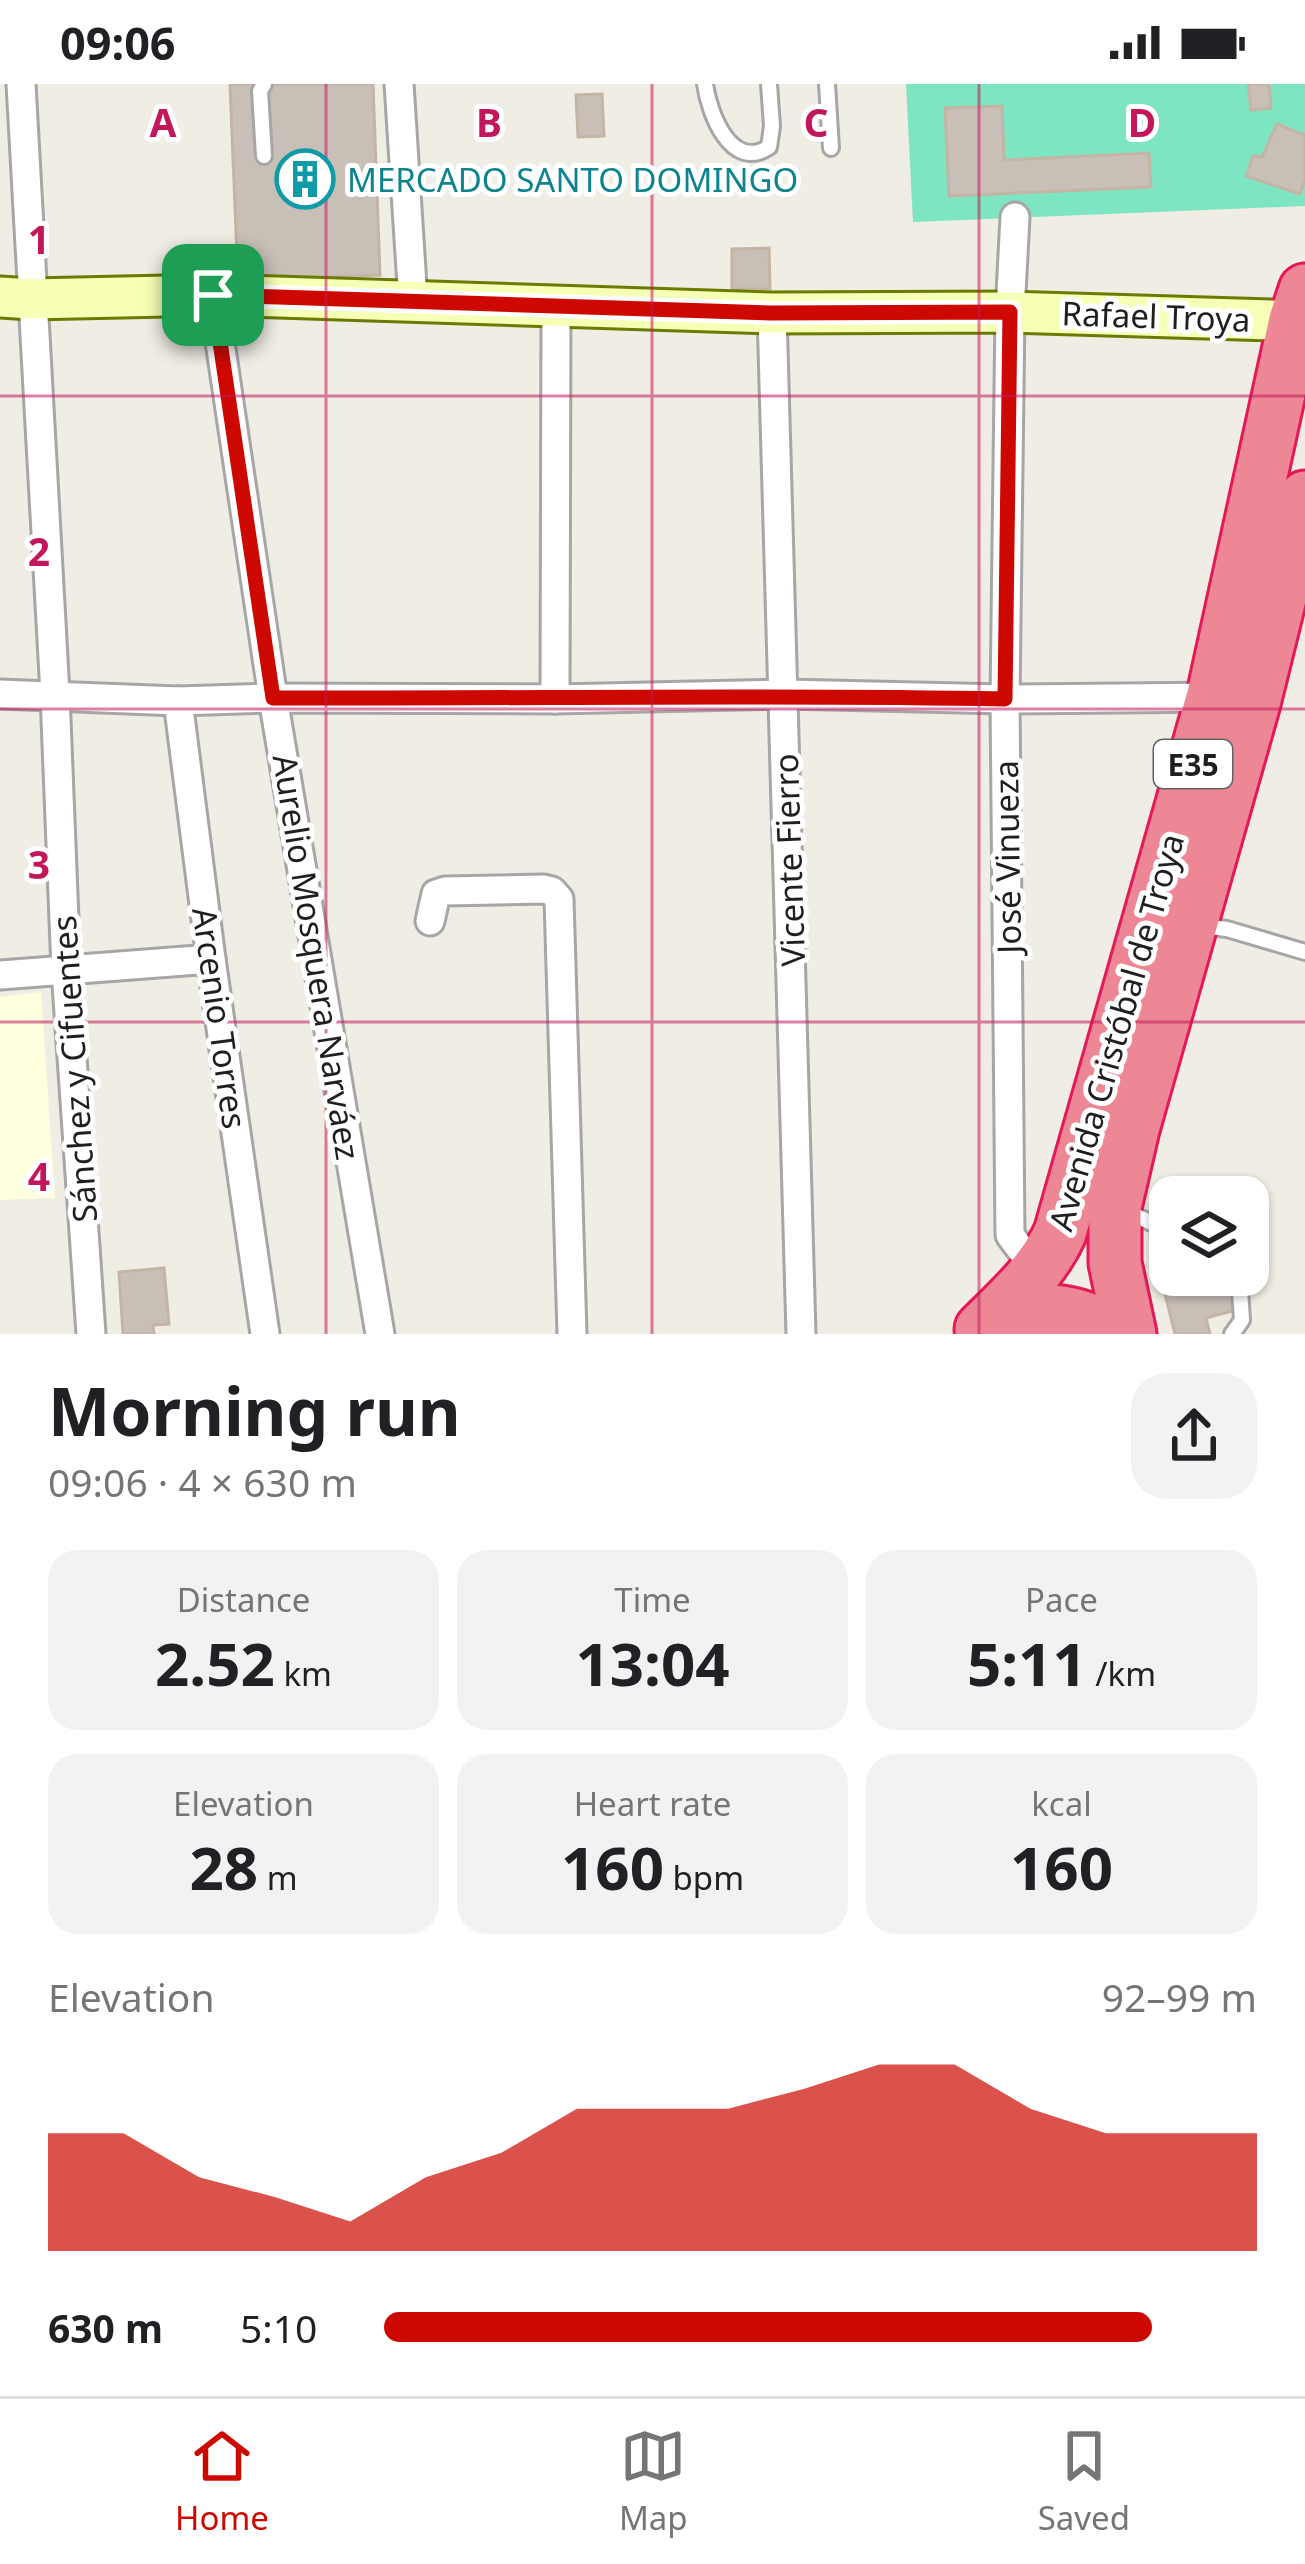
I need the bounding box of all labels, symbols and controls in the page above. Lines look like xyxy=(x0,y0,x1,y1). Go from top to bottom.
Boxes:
text: 09:06 xyxy=(60,12,176,73)
text: A xyxy=(150,95,177,148)
text: B xyxy=(476,95,502,148)
text: C xyxy=(803,95,829,148)
text: D xyxy=(1128,95,1156,148)
building icon: MERCADO SANTO DOMINGO xyxy=(274,148,336,210)
place label: MERCADO SANTO DOMINGO xyxy=(347,157,798,202)
text: 1 xyxy=(28,212,50,265)
pin xyxy=(162,244,264,346)
icon: arrive xyxy=(180,262,246,328)
street label: Rafael Troya xyxy=(1061,290,1251,342)
text: 2 xyxy=(28,524,50,577)
road number: E35 xyxy=(1154,740,1232,788)
street label: Aurelio Mosquera Narváez xyxy=(263,751,371,1163)
street label: Vicente Fierro xyxy=(763,753,815,967)
street label: José Vinueza xyxy=(983,760,1031,957)
street label: Avenida Cristóbal de Troya xyxy=(1038,828,1194,1236)
text: 3 xyxy=(28,837,50,890)
street label: Arcenio Torres xyxy=(182,904,258,1132)
street label: Sánchez y Cifuentes xyxy=(41,914,107,1224)
text: 4 xyxy=(28,1149,50,1202)
map controls xyxy=(1149,1176,1269,1296)
button: layers xyxy=(1149,1176,1269,1296)
text: Morning run xyxy=(48,1365,461,1455)
button: share xyxy=(1131,1373,1257,1499)
text: 09:06 · 4 × 630 m xyxy=(48,1455,357,1508)
text: Distance xyxy=(177,1577,310,1622)
text: Time xyxy=(614,1577,691,1622)
text: Pace xyxy=(1025,1577,1098,1622)
text: 2.52 xyxy=(155,1622,275,1704)
text: 13:04 xyxy=(575,1622,730,1704)
text: 5:11 xyxy=(967,1622,1087,1704)
text: km xyxy=(275,1651,332,1696)
text: /km xyxy=(1087,1651,1156,1696)
text: Elevation xyxy=(173,1781,314,1826)
text: Heart rate xyxy=(574,1781,731,1826)
text: kcal xyxy=(1031,1781,1092,1826)
text: 28 xyxy=(189,1826,258,1908)
text: 160 xyxy=(561,1826,664,1908)
text: 160 xyxy=(1010,1826,1113,1908)
text: m xyxy=(258,1855,298,1900)
text: bpm xyxy=(664,1855,744,1900)
text: Elevation xyxy=(48,1970,215,2023)
text: 92–99 m xyxy=(1102,1970,1257,2023)
text: 630 m xyxy=(48,2301,163,2354)
text: 5:10 xyxy=(240,2301,317,2354)
tab: Home xyxy=(175,2423,269,2540)
tab: Map xyxy=(619,2423,688,2540)
tab: Saved xyxy=(1038,2423,1130,2540)

